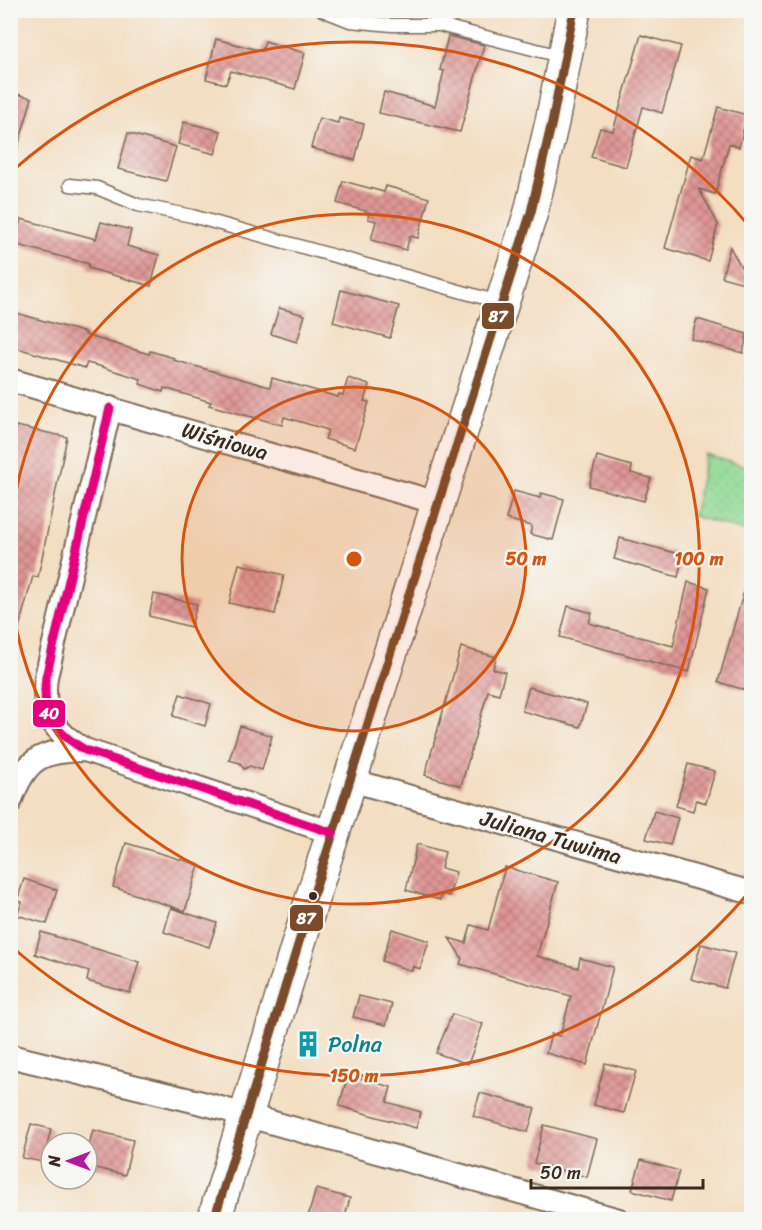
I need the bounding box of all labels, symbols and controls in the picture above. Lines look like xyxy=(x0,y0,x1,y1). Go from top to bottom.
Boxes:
line badge: 87 xyxy=(481,302,515,330)
text: 87 xyxy=(488,302,509,331)
street label: Wiśniowa xyxy=(177,410,273,472)
text: 50 m xyxy=(506,543,547,575)
text: 100 m xyxy=(675,543,724,575)
centre of rings xyxy=(344,549,364,569)
line badge: 40 xyxy=(32,699,66,728)
text: 40 xyxy=(38,699,59,728)
street label: Juliana Tuwima xyxy=(475,798,626,876)
unlabelled marker xyxy=(307,890,319,902)
line badge: 87 xyxy=(289,904,324,932)
text: 87 xyxy=(296,904,317,933)
place label: Polna xyxy=(328,1025,383,1064)
building icon: Polna xyxy=(293,1029,323,1059)
text: 150 m xyxy=(330,1060,378,1092)
north arrow xyxy=(39,1131,99,1191)
scale bar xyxy=(531,1152,704,1190)
text: N xyxy=(40,1155,69,1168)
text: 50 m xyxy=(540,1157,581,1189)

